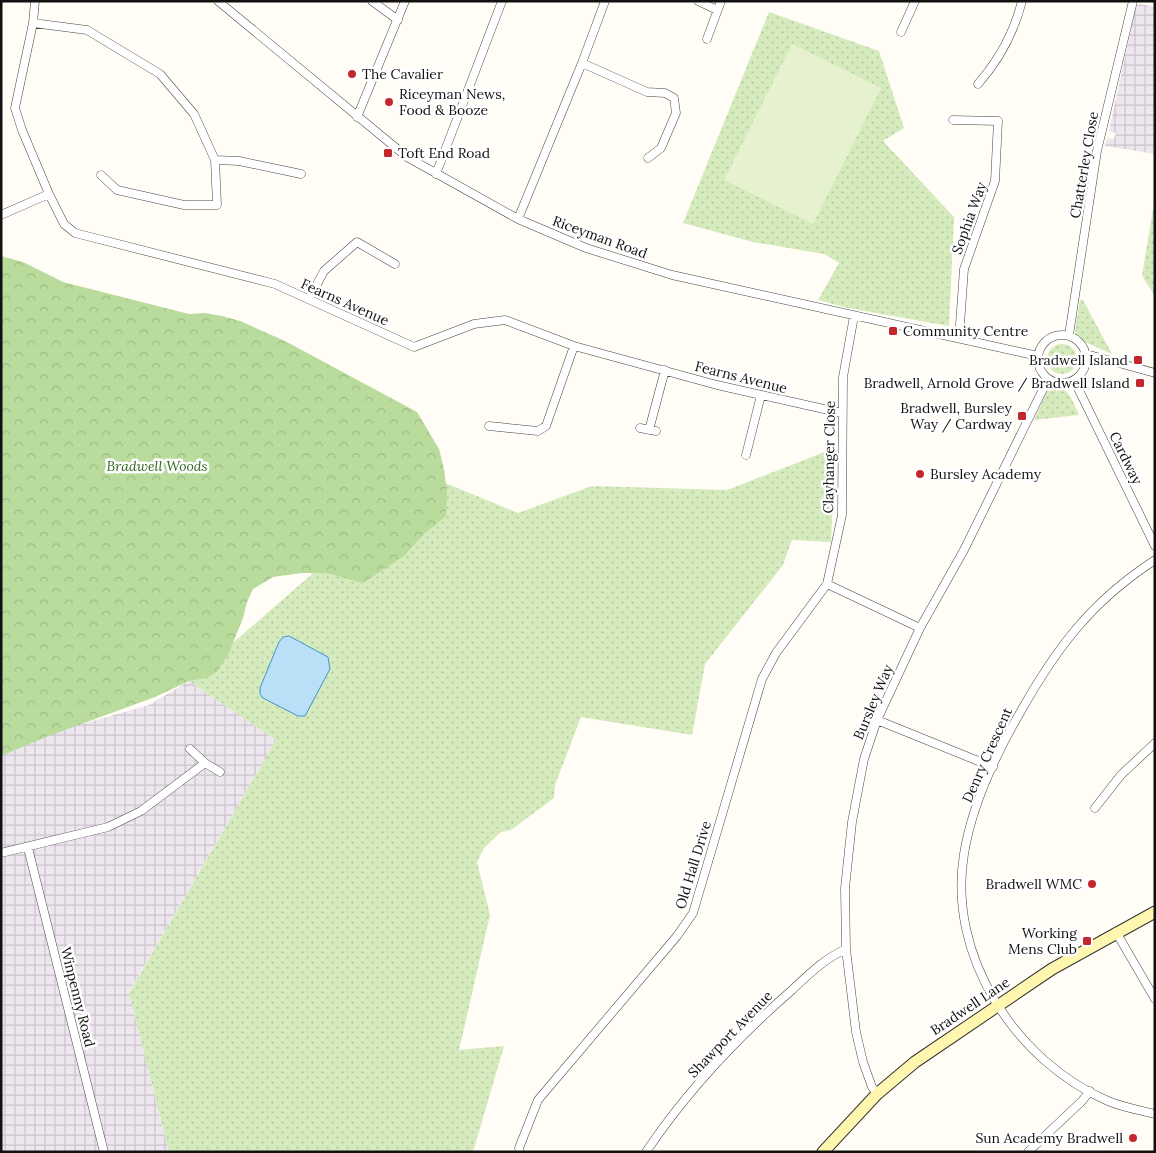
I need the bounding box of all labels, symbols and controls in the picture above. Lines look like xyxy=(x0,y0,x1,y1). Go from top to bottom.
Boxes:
place label: The Cavalier xyxy=(362,65,443,83)
marker: The Cavalier xyxy=(346,68,358,80)
place label: Riceyman News, Food & Booze xyxy=(399,85,505,119)
marker: Riceyman News, Food & Booze xyxy=(383,96,395,108)
street label: Chatterley Close xyxy=(1066,110,1102,220)
place label: Toft End Road xyxy=(398,144,490,162)
marker: Toft End Road xyxy=(382,147,394,159)
street label: Sophia Way xyxy=(948,179,991,257)
street label: Riceyman Road xyxy=(550,212,650,262)
street label: Fearns Avenue xyxy=(298,275,392,330)
place label: Community Centre xyxy=(903,322,1029,340)
marker: Community Centre xyxy=(887,325,899,337)
place label: Bradwell Island xyxy=(1029,351,1128,369)
marker: Bradwell Island xyxy=(1132,354,1144,366)
street label: Fearns Avenue xyxy=(693,357,789,397)
place label: Bradwell, Arnold Grove / Bradwell Island xyxy=(864,374,1130,392)
marker: Bradwell, Arnold Grove / Bradwell Island xyxy=(1134,377,1146,389)
place label: Bradwell, Bursley Way / Cardway xyxy=(900,399,1013,433)
street label: Clayhanger Close xyxy=(819,400,839,514)
marker: Bradwell, Bursley Way / Cardway xyxy=(1016,410,1028,422)
street label: Cardway xyxy=(1105,429,1147,488)
park label: Bradwell Woods xyxy=(106,457,208,475)
place label: Bursley Academy xyxy=(930,465,1042,483)
marker: Bursley Academy xyxy=(914,468,926,480)
street label: Bursley Way xyxy=(849,661,897,742)
street label: Denry Crescent xyxy=(958,704,1016,805)
street label: Old Hall Drive xyxy=(671,818,715,911)
place label: Bradwell WMC xyxy=(985,875,1082,893)
marker: Bradwell WMC xyxy=(1086,878,1098,890)
place label: Working Mens Club xyxy=(1008,924,1077,958)
marker: Working Mens Club xyxy=(1081,935,1093,947)
street label: Winpenny Road xyxy=(57,945,99,1049)
street label: Bradwell Lane xyxy=(927,973,1013,1039)
street label: Shawport Avenue xyxy=(684,986,776,1081)
place label: Sun Academy Bradwell xyxy=(975,1129,1123,1147)
marker: Sun Academy Bradwell xyxy=(1127,1132,1139,1144)

